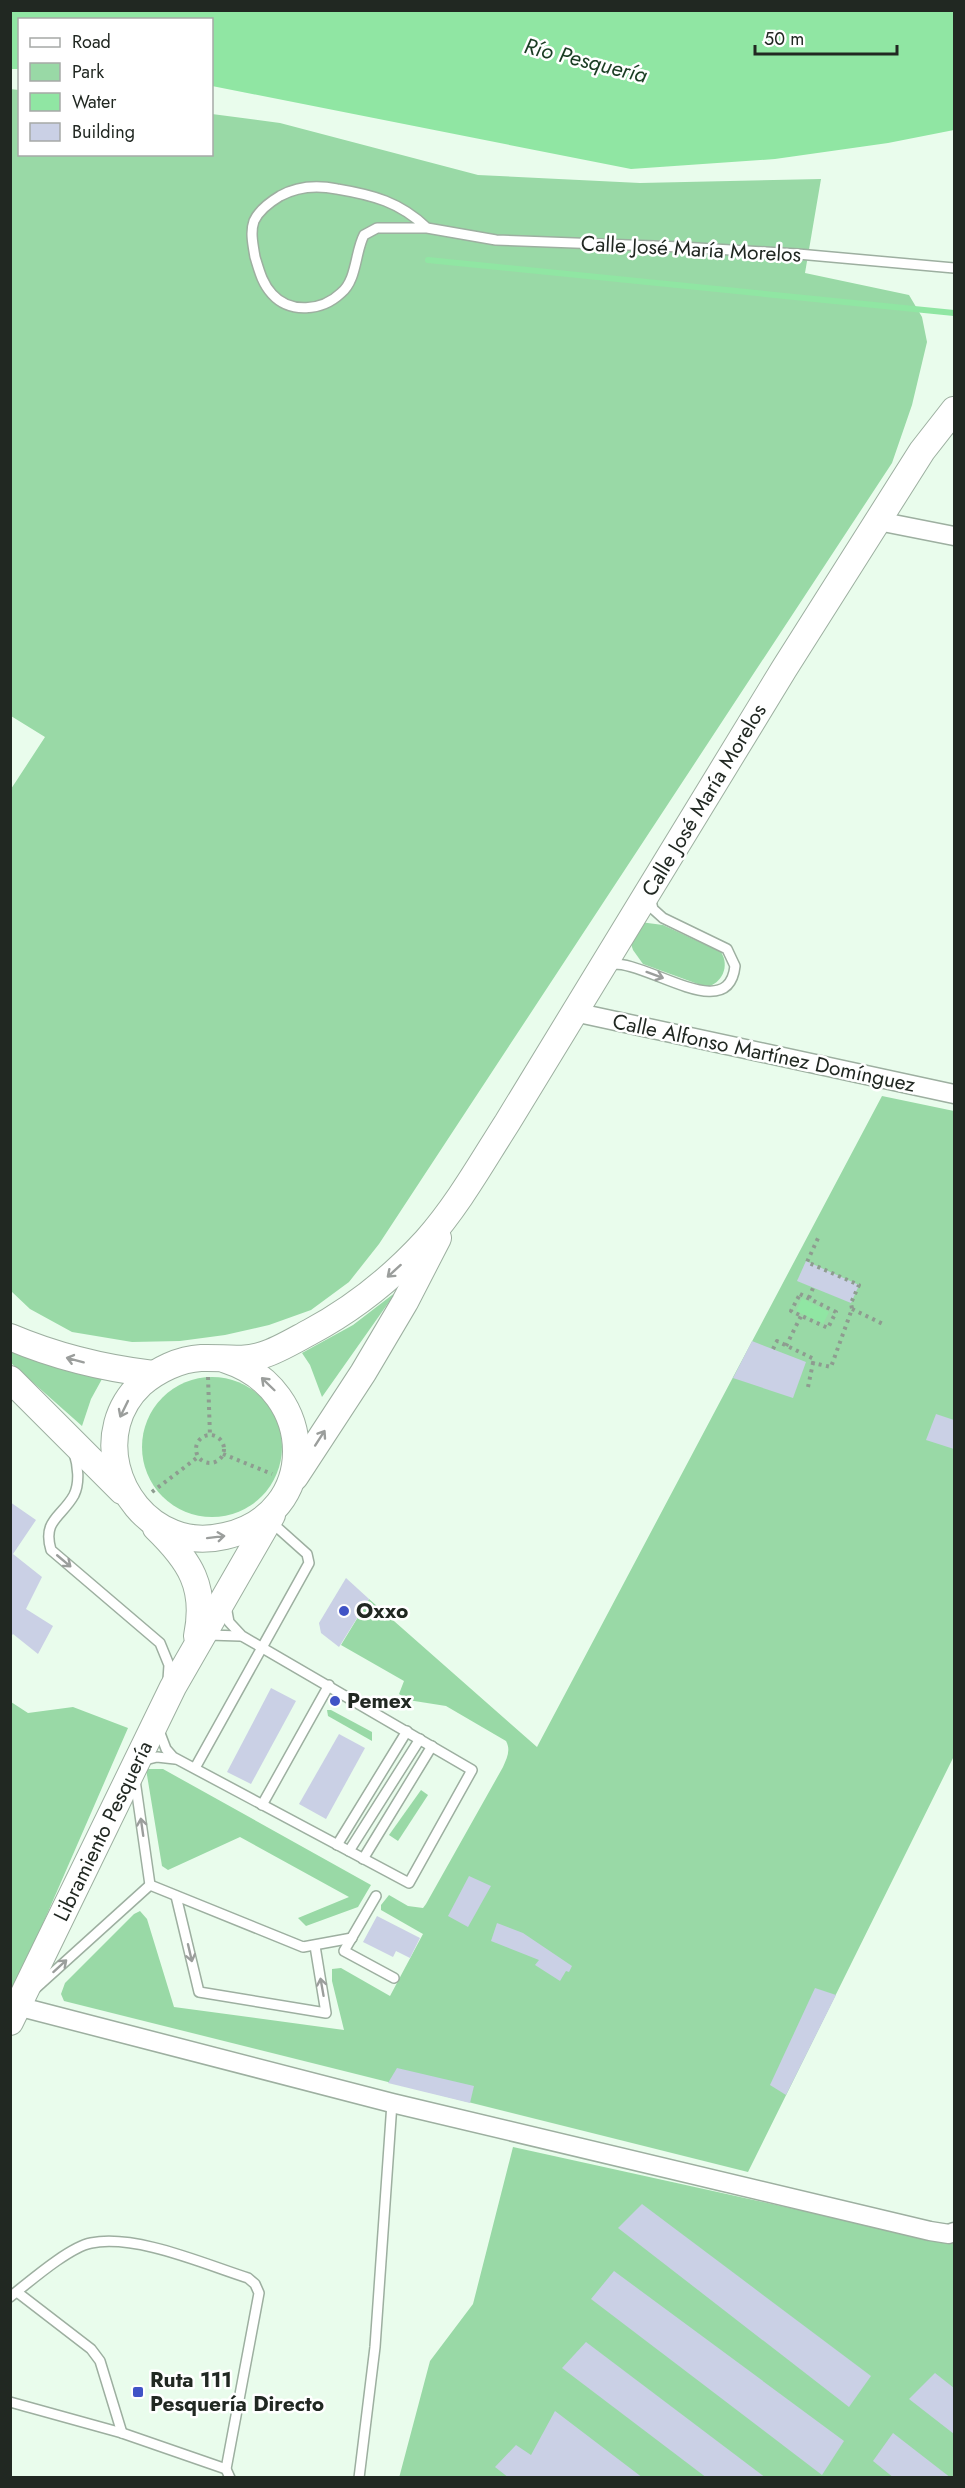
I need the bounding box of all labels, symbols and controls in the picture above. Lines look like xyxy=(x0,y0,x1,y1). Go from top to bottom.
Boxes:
legend xyxy=(18,18,213,156)
scale bar xyxy=(755,18,898,56)
text: 50 m xyxy=(764,26,804,52)
text: Road xyxy=(72,29,111,55)
water label: Río Pesquería xyxy=(521,29,651,91)
text: Park xyxy=(72,59,104,85)
text: Water xyxy=(72,89,117,115)
text: Building xyxy=(72,119,135,145)
street label: Calle José María Morelos xyxy=(580,228,802,270)
street label: Calle José María Morelos xyxy=(634,698,774,902)
one-way arrow xyxy=(645,970,664,981)
street label: Calle Alfonso Martínez Domínguez xyxy=(610,1006,918,1100)
one-way arrow xyxy=(387,1264,402,1278)
one-way arrow xyxy=(66,1354,85,1365)
one-way arrow xyxy=(261,1377,276,1392)
one-way arrow xyxy=(118,1399,130,1417)
one-way arrow xyxy=(314,1429,327,1446)
one-way arrow xyxy=(205,1532,225,1543)
one-way arrow xyxy=(56,1554,71,1568)
place label: Oxxo xyxy=(356,1596,408,1626)
marker: Oxxo xyxy=(337,1604,351,1618)
place label: Pemex xyxy=(347,1686,412,1716)
marker: Pemex xyxy=(328,1694,342,1708)
street label: Libramiento Pesquería xyxy=(46,1736,160,1926)
one-way arrow xyxy=(136,1817,147,1837)
one-way arrow xyxy=(184,1943,196,1962)
one-way arrow xyxy=(52,1959,67,1973)
one-way arrow xyxy=(316,1977,327,1997)
place label: Ruta 111 Pesquería Directo xyxy=(150,2365,324,2419)
marker: Ruta 111 Pesquería Directo xyxy=(131,2385,145,2399)

